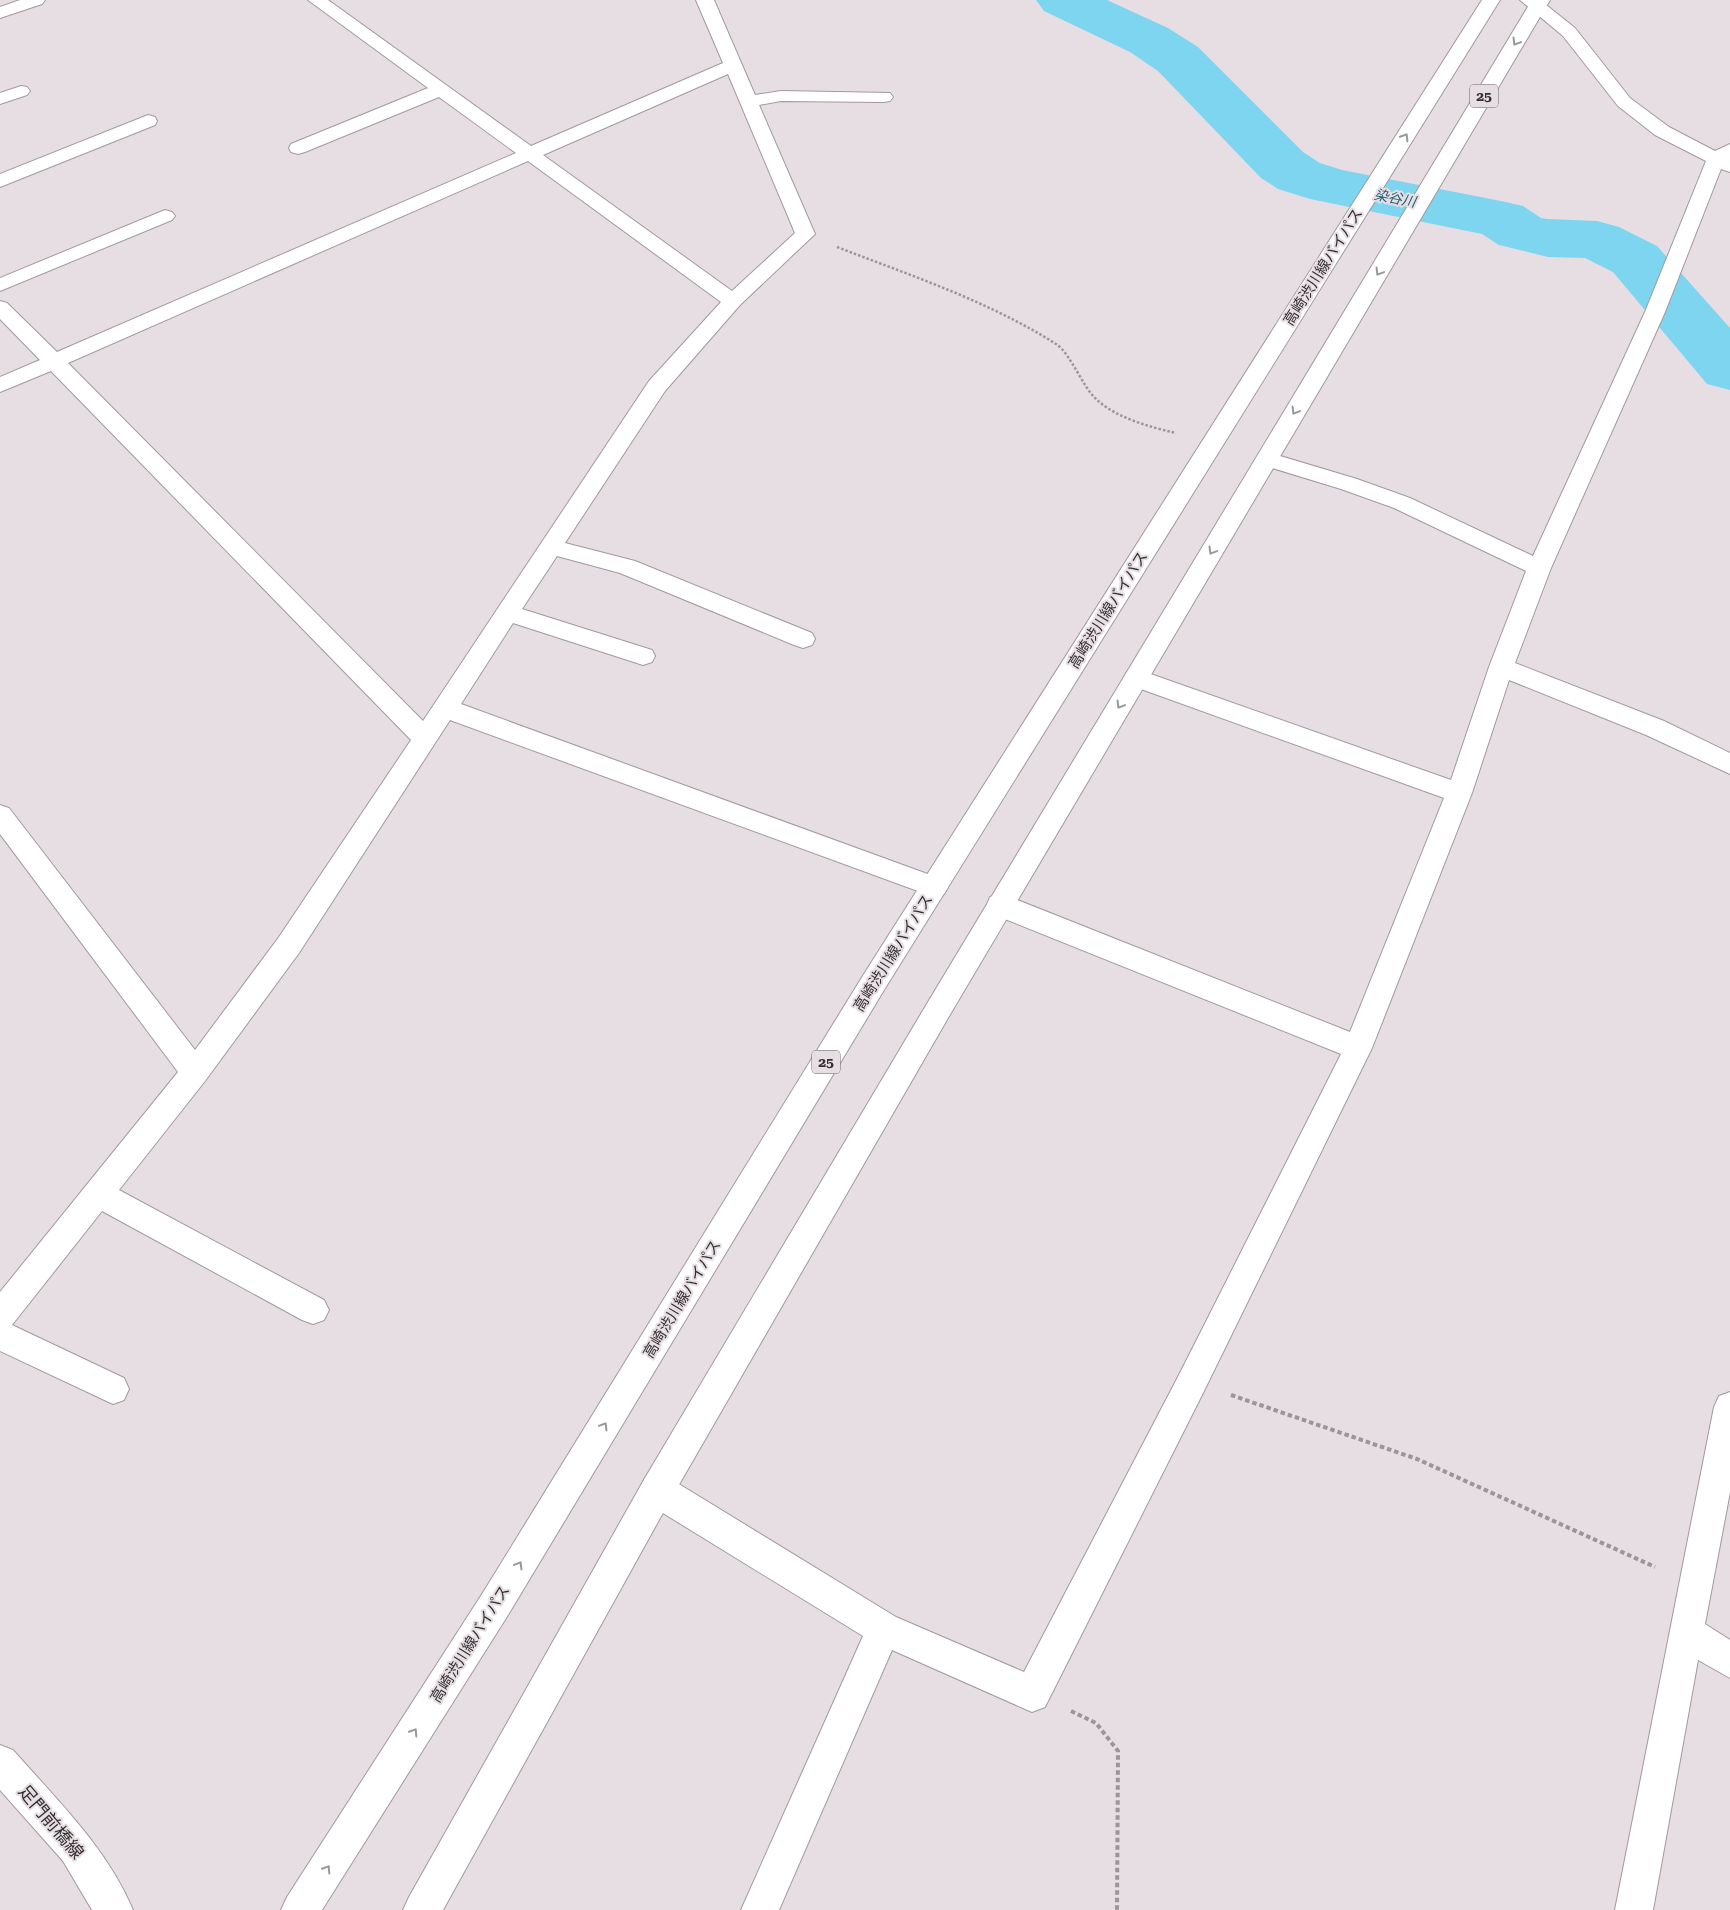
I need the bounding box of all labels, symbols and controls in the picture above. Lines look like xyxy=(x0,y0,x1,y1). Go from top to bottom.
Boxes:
one-way arrow xyxy=(1512,36,1522,45)
road number: 25 xyxy=(1470,84,1498,108)
one-way arrow xyxy=(1398,133,1408,142)
water label: 染谷川 xyxy=(1373,186,1419,210)
street label: 高崎渋川線バイパス xyxy=(1280,205,1366,329)
one-way arrow xyxy=(1375,266,1385,275)
one-way arrow xyxy=(1292,406,1302,415)
one-way arrow xyxy=(1209,545,1219,554)
street label: 高崎渋川線バイパス xyxy=(1065,548,1151,672)
one-way arrow xyxy=(1116,700,1126,709)
street label: 高崎渋川線バイパス xyxy=(850,891,936,1015)
road number: 25 xyxy=(812,1050,840,1074)
street label: 高崎渋川線バイパス xyxy=(640,1237,724,1361)
one-way arrow xyxy=(598,1423,607,1432)
one-way arrow xyxy=(513,1561,523,1570)
street label: 高崎渋川線バイパス xyxy=(427,1582,513,1706)
one-way arrow xyxy=(408,1728,417,1738)
street label: 足門前橋線 xyxy=(14,1780,88,1863)
one-way arrow xyxy=(320,1865,330,1874)

